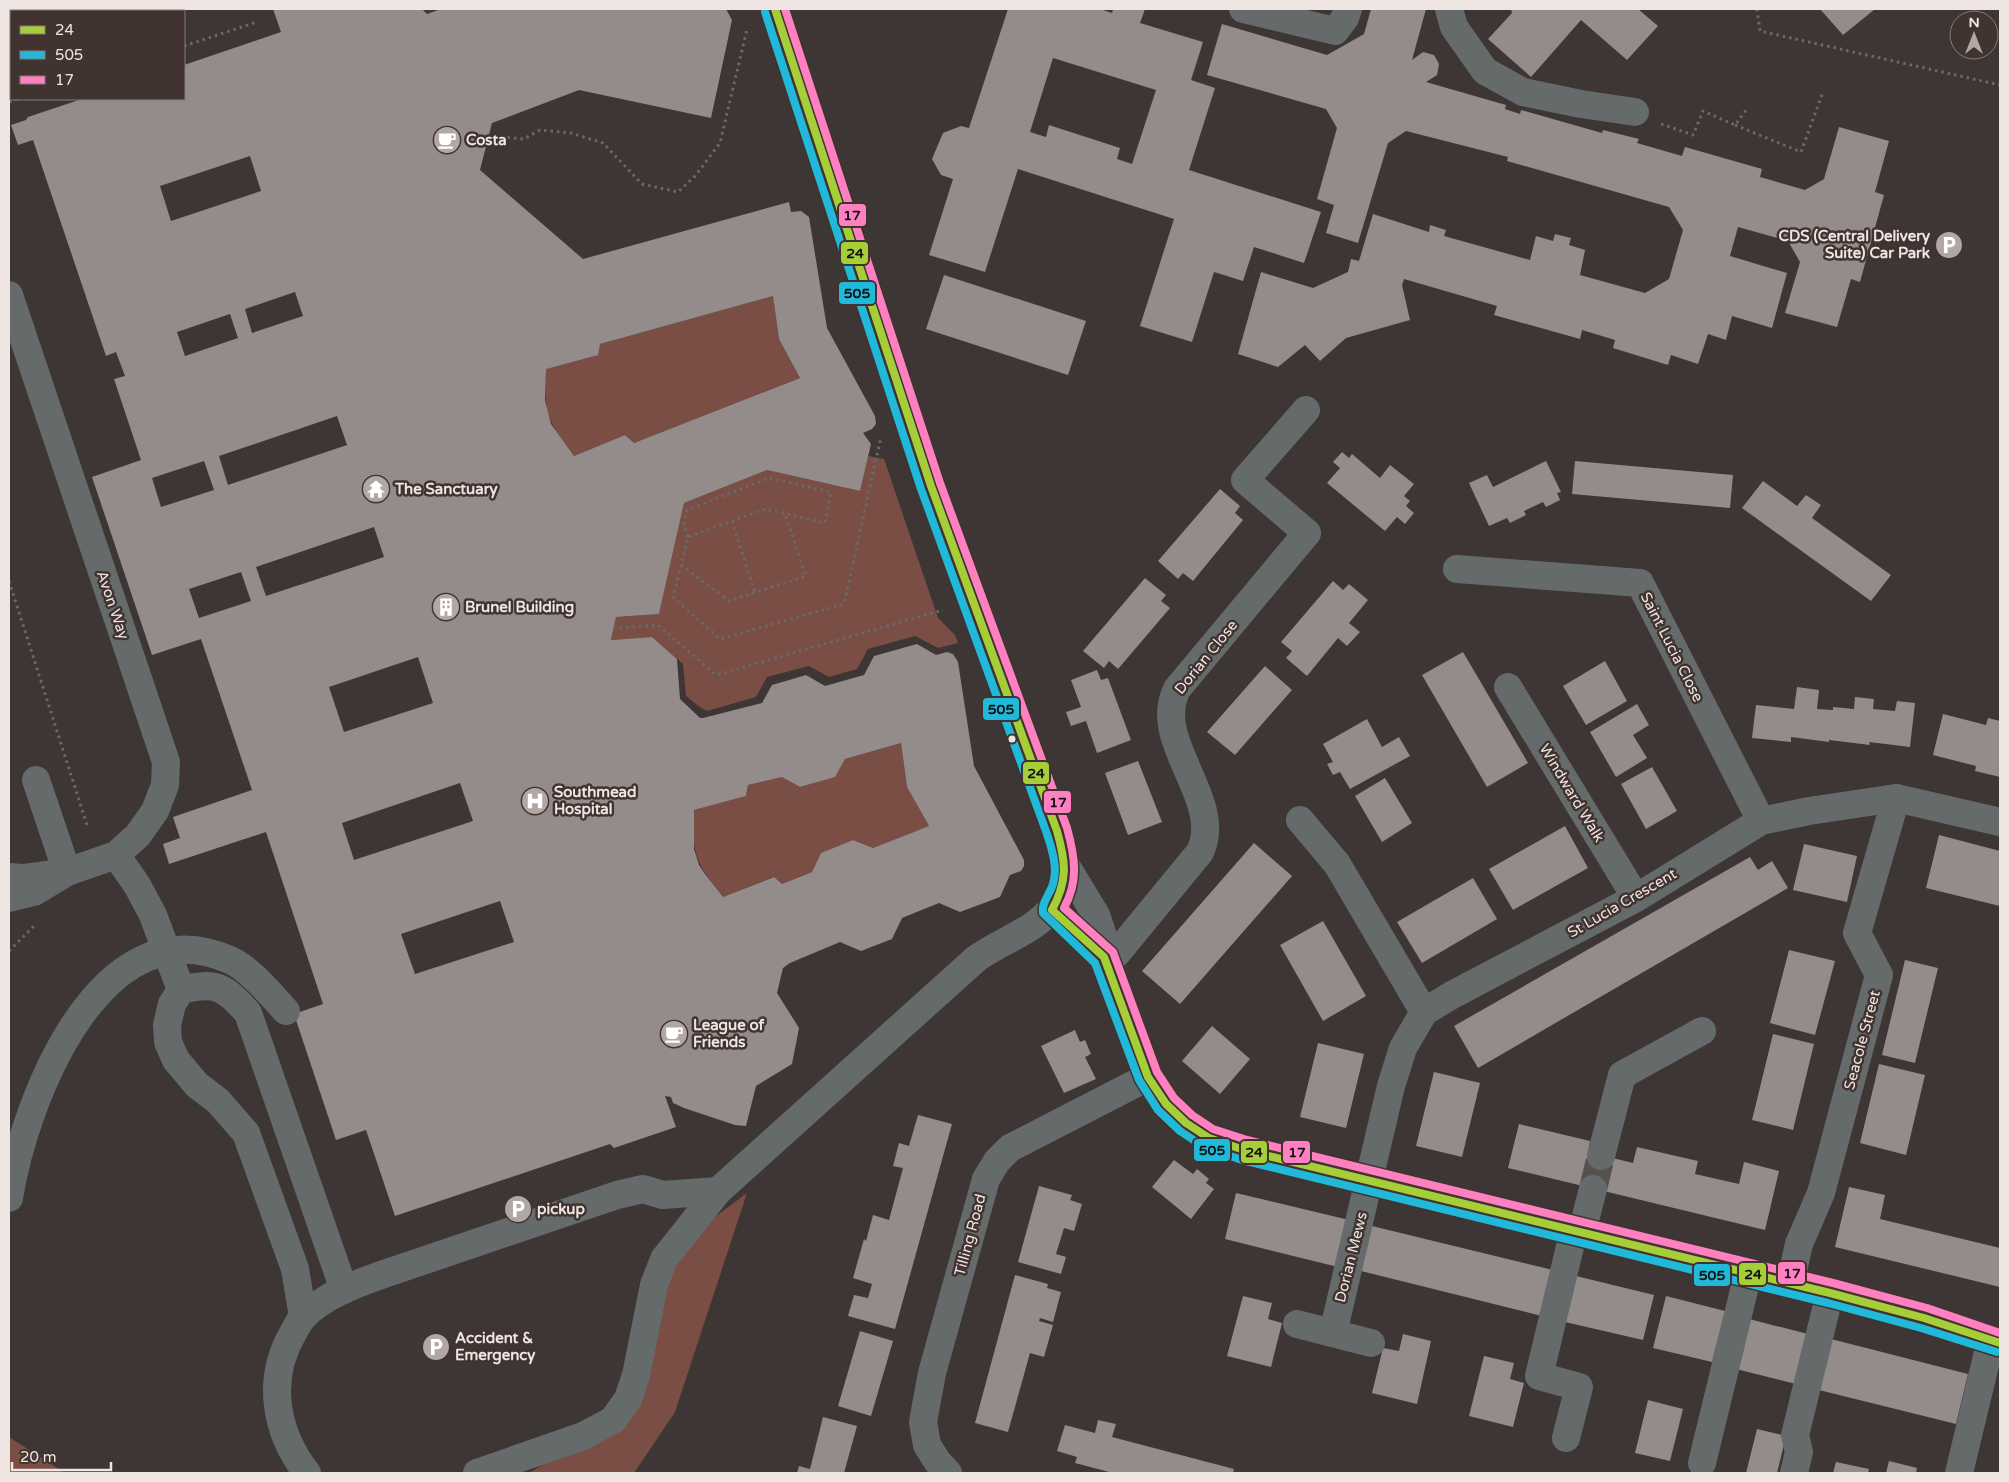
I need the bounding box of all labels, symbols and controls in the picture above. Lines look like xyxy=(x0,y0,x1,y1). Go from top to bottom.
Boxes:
legend xyxy=(10,10,185,100)
north arrow xyxy=(1949,10,1999,60)
text: N xyxy=(1968,14,1980,31)
text: 24 xyxy=(55,21,74,39)
text: 505 xyxy=(55,46,83,64)
text: 17 xyxy=(55,71,74,89)
cafe icon: Costa xyxy=(432,125,462,155)
place label: Costa xyxy=(466,131,507,149)
line badge: 17 xyxy=(838,203,867,227)
text: 17 xyxy=(843,207,861,224)
place label: CDS (Central Delivery Suite) Car Park xyxy=(1779,227,1930,262)
parking icon: CDS (Central Delivery Suite) Car Park xyxy=(1934,230,1964,260)
line badge: 24 xyxy=(840,241,869,265)
text: 24 xyxy=(846,245,864,262)
line badge: 505 xyxy=(838,281,876,305)
text: 505 xyxy=(844,285,870,302)
temple icon: The Sanctuary xyxy=(361,474,391,504)
place label: The Sanctuary xyxy=(394,480,497,499)
street label: Avon Way xyxy=(93,568,133,642)
street label: Saint Lucia Close xyxy=(1637,589,1707,705)
building icon: Brunel Building xyxy=(431,592,461,622)
place label: Brunel Building xyxy=(465,598,574,617)
street label: Dorian Close xyxy=(1171,616,1241,698)
line badge: 505 xyxy=(982,697,1020,721)
text: 505 xyxy=(988,701,1014,718)
unlabelled marker xyxy=(1007,734,1017,744)
street label: Windward Walk xyxy=(1536,741,1608,845)
line badge: 24 xyxy=(1022,761,1050,785)
text: 24 xyxy=(1027,765,1045,782)
place label: Southmead Hospital xyxy=(554,783,637,819)
hospital icon: Southmead Hospital xyxy=(520,786,550,816)
line badge: 17 xyxy=(1043,790,1072,814)
text: 17 xyxy=(1049,794,1067,811)
street label: St Lucia Crescent xyxy=(1564,864,1680,942)
street label: Seacole Street xyxy=(1840,988,1884,1092)
place label: League of Friends xyxy=(693,1016,765,1051)
cafe icon: League of Friends xyxy=(659,1019,689,1049)
line badge: 505 xyxy=(1193,1138,1231,1162)
line badge: 24 xyxy=(1240,1140,1268,1164)
line badge: 17 xyxy=(1282,1140,1311,1164)
text: 505 xyxy=(1199,1142,1225,1159)
text: 24 xyxy=(1245,1144,1263,1161)
text: 17 xyxy=(1288,1144,1306,1161)
street label: Tilling Road xyxy=(950,1192,990,1278)
parking icon: pickup xyxy=(503,1194,533,1224)
place label: pickup xyxy=(537,1200,586,1219)
street label: Dorian Mews xyxy=(1331,1210,1371,1304)
line badge: 17 xyxy=(1777,1261,1806,1285)
line badge: 24 xyxy=(1738,1262,1767,1286)
line badge: 505 xyxy=(1693,1263,1731,1287)
text: 17 xyxy=(1783,1265,1801,1282)
text: 24 xyxy=(1744,1266,1762,1283)
text: 505 xyxy=(1699,1267,1725,1284)
place label: Accident & Emergency xyxy=(455,1329,535,1365)
parking icon: Accident & Emergency xyxy=(421,1332,451,1362)
scale bar xyxy=(12,1440,111,1472)
text: 20 m xyxy=(20,1448,57,1466)

